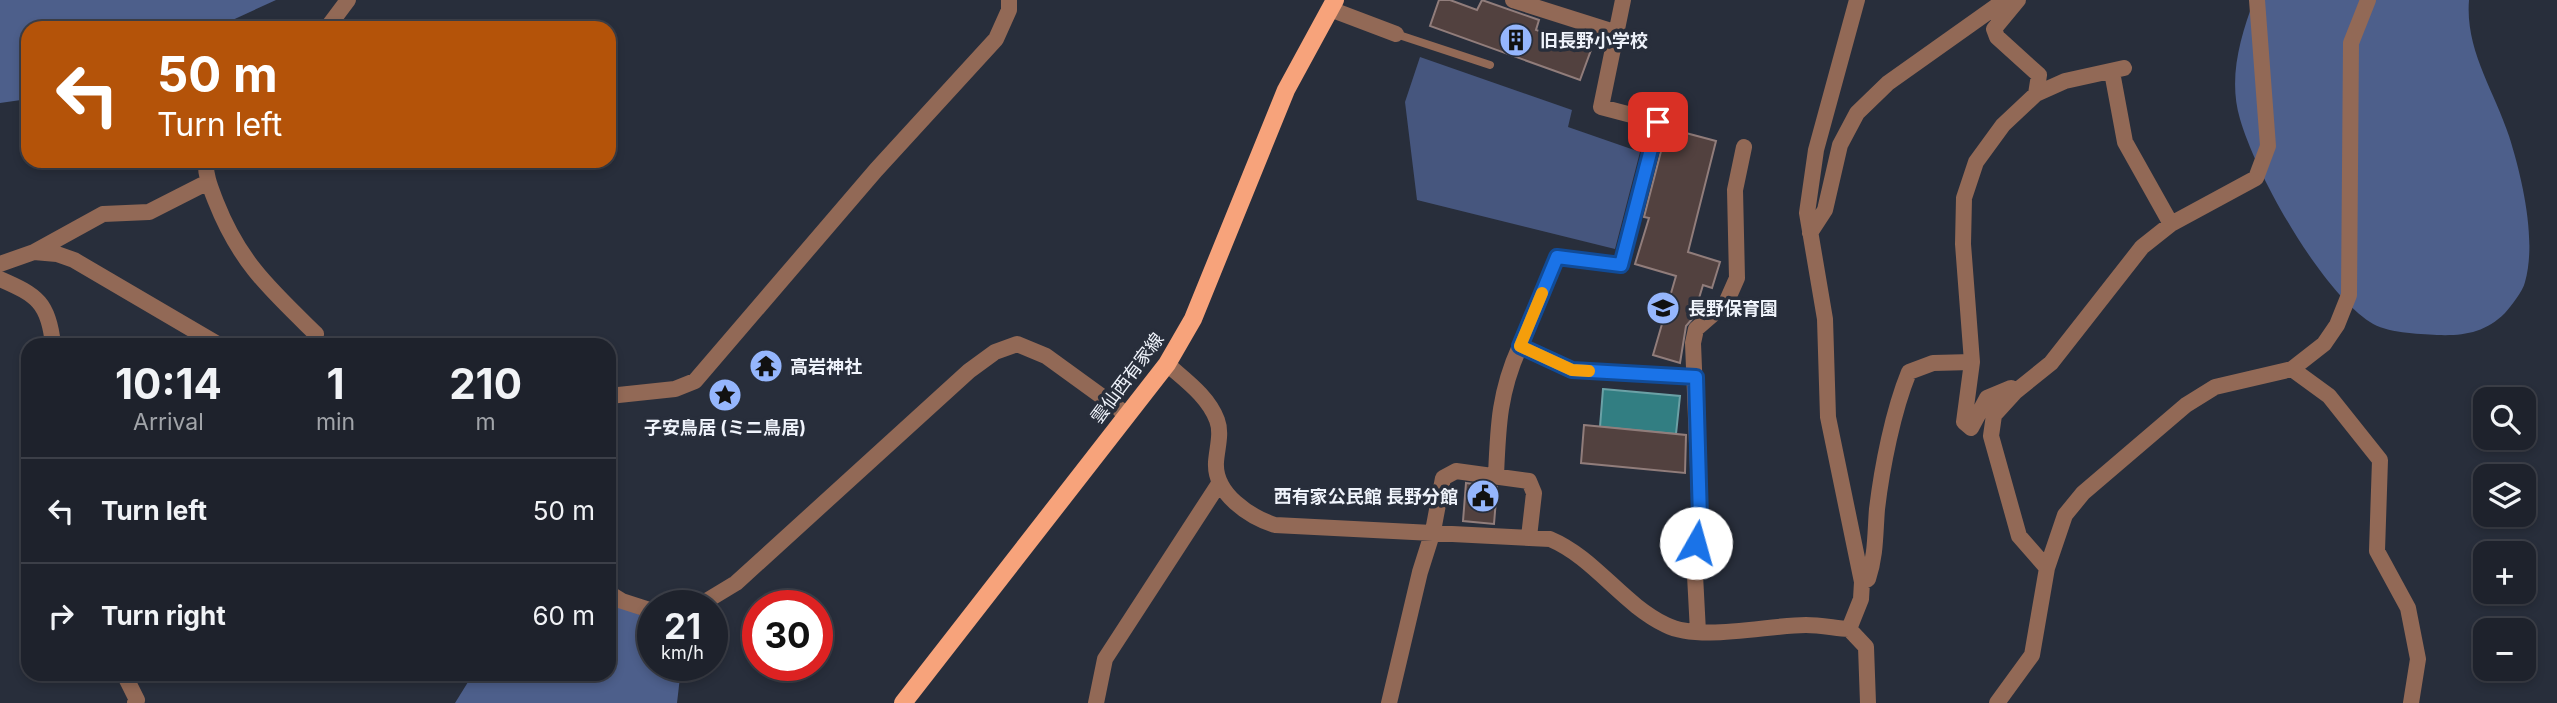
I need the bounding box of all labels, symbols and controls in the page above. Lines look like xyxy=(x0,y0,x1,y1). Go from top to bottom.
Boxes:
building icon: 旧長野小学校 xyxy=(1497,21,1535,59)
place label: 旧長野小学校 xyxy=(1540,30,1648,51)
text: 50 m xyxy=(157,45,278,104)
icon: left xyxy=(42,49,133,140)
pin xyxy=(1628,92,1688,152)
icon: arrive xyxy=(1639,103,1677,141)
text: Turn left xyxy=(157,105,282,144)
school or university icon: 長野保育園 xyxy=(1644,289,1682,327)
place label: 長野保育園 xyxy=(1688,298,1778,319)
street label: 雲仙西有家線 xyxy=(1086,329,1168,427)
temple icon: 高岩神社 xyxy=(747,347,785,385)
place label: 高岩神社 xyxy=(790,356,862,377)
text: 10:14 xyxy=(115,358,222,409)
text: 1 xyxy=(326,358,345,409)
text: 210 xyxy=(449,358,522,409)
place icon: 子安鳥居 (ミニ鳥居) xyxy=(706,376,744,414)
map controls xyxy=(2473,387,2536,681)
button: search xyxy=(2473,387,2536,450)
text: Arrival xyxy=(133,408,204,436)
text: min xyxy=(316,408,355,436)
text: m xyxy=(476,408,496,436)
place label: 子安鳥居 (ミニ鳥居) xyxy=(644,417,806,438)
button: layers xyxy=(2473,464,2536,527)
public building icon: 西有家公民館 長野分館 xyxy=(1464,477,1502,515)
place label: 西有家公民館 長野分館 xyxy=(1274,486,1458,507)
icon: left xyxy=(42,492,80,530)
text: Turn left xyxy=(101,495,207,526)
text: 50 m xyxy=(533,495,595,526)
position arrow xyxy=(1659,506,1733,580)
button: + xyxy=(2473,541,2536,604)
speed limit sign: 30 xyxy=(742,590,833,681)
icon: right xyxy=(42,597,80,635)
text: Turn right xyxy=(101,600,226,631)
text: 60 m xyxy=(532,600,595,631)
text: 21 xyxy=(664,605,701,647)
button: − xyxy=(2473,618,2536,681)
text: km/h xyxy=(661,642,704,663)

